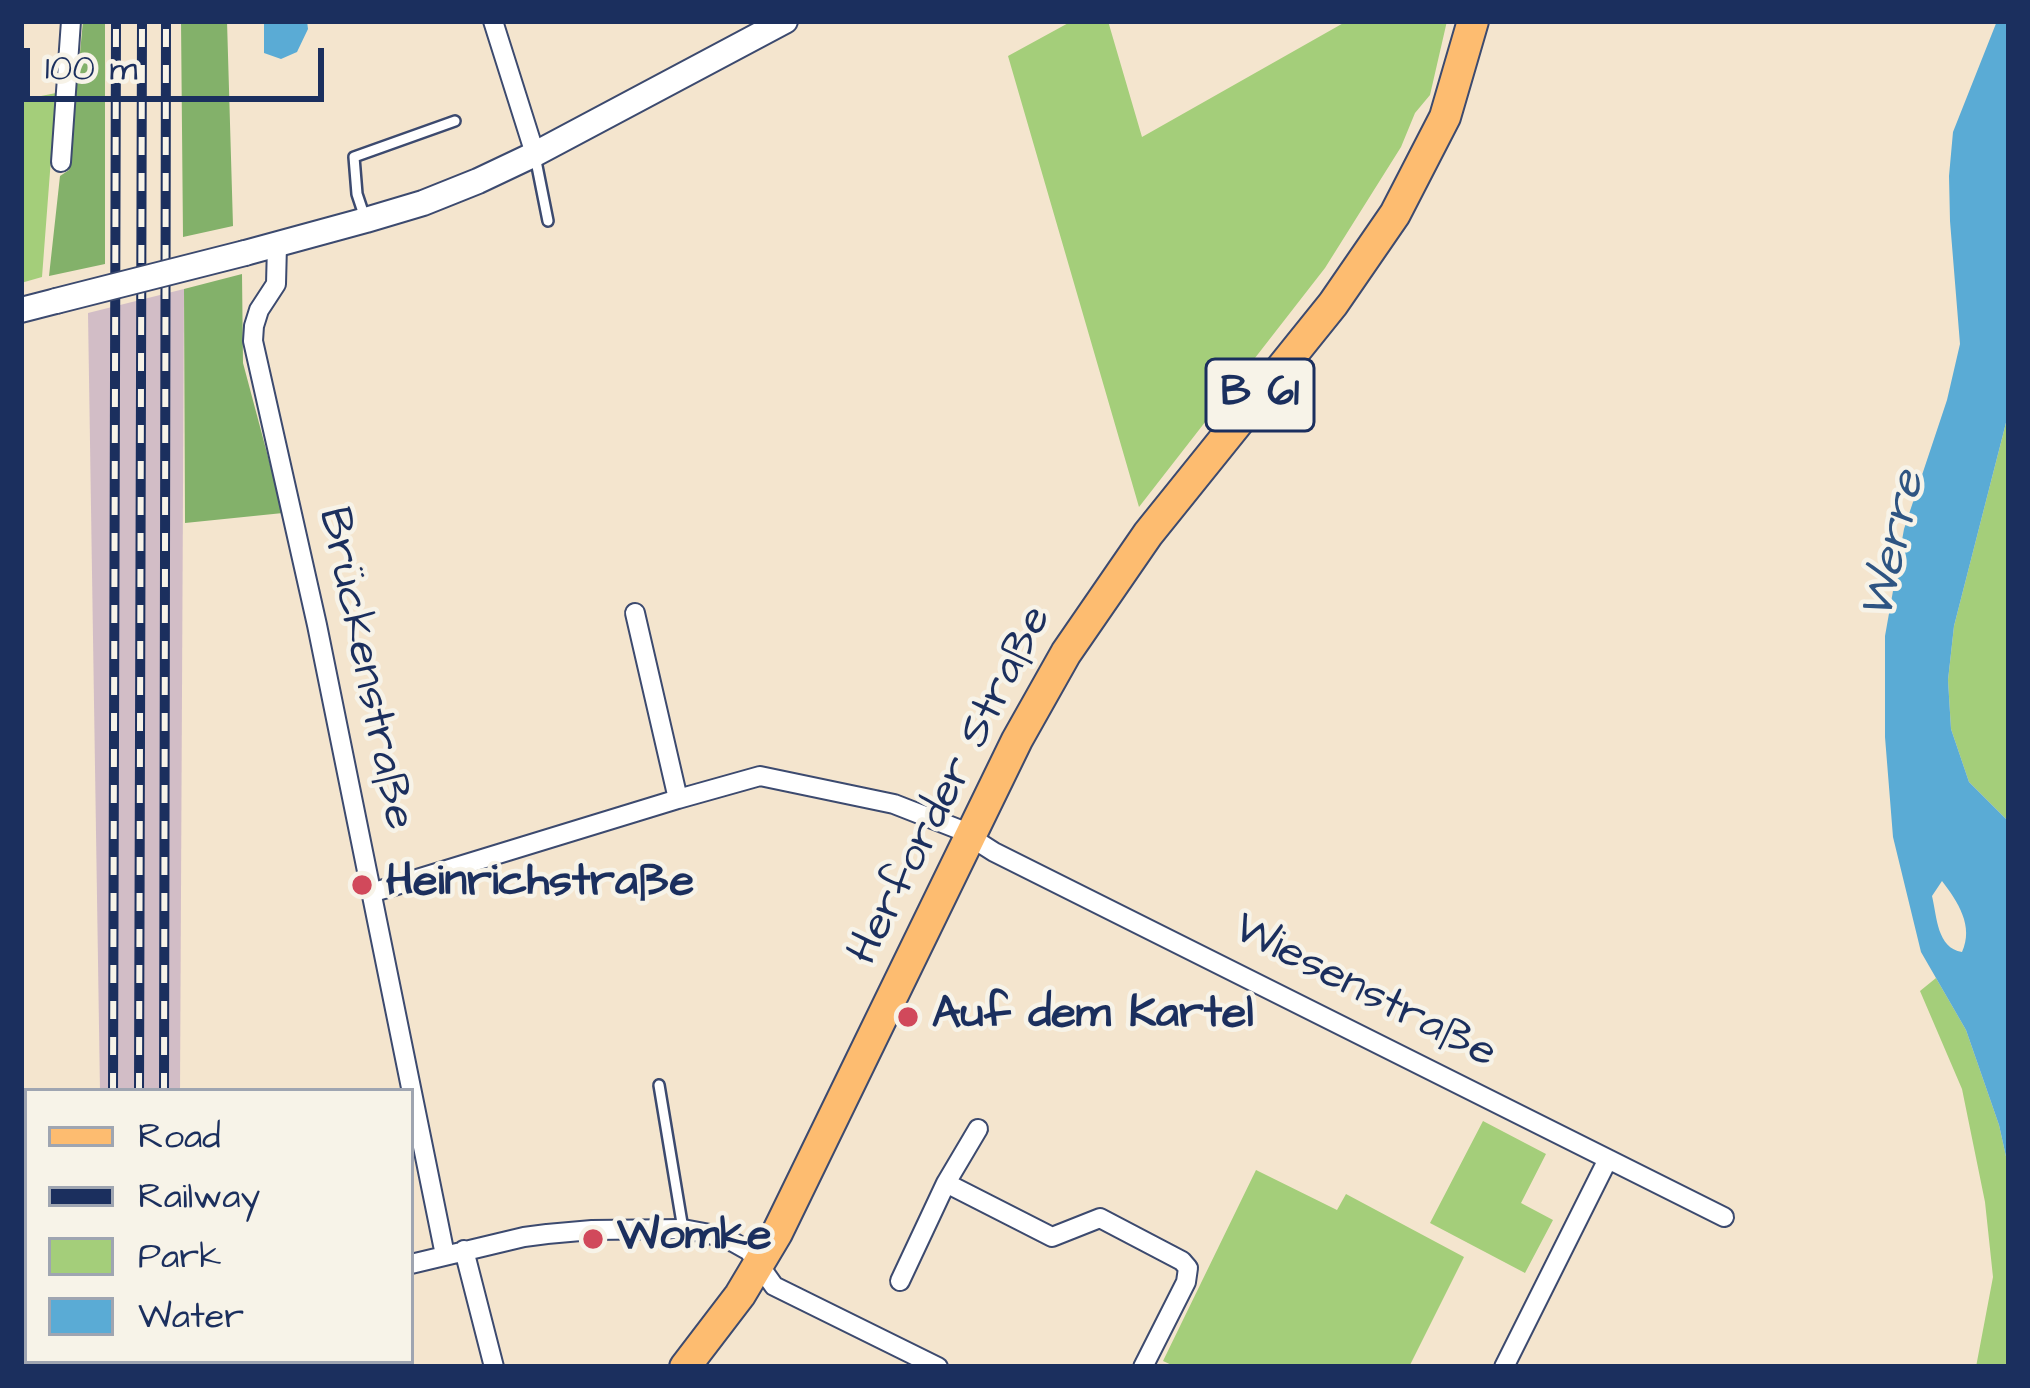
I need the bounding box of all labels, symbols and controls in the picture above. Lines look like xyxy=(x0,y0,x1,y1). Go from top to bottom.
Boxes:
scale bar xyxy=(30,24,330,98)
text: 100 m xyxy=(45,43,137,94)
road number: B 61 xyxy=(1206,359,1314,431)
water label: Werre xyxy=(1851,466,1941,626)
street label: Brückenstraße xyxy=(304,503,424,835)
street label: Herforder Straße xyxy=(838,598,1066,974)
place label: Heinrichstraße xyxy=(386,858,694,912)
marker: Heinrichstraße xyxy=(349,872,375,898)
street label: Wiesenstraße xyxy=(1224,904,1504,1082)
place label: Auf dem Kartel xyxy=(932,990,1253,1044)
marker: Auf dem Kartel xyxy=(895,1004,921,1030)
legend xyxy=(24,1088,414,1364)
text: Road xyxy=(138,1111,221,1162)
text: Railway xyxy=(138,1171,260,1222)
place label: Womke xyxy=(617,1212,772,1266)
marker: Womke xyxy=(580,1226,606,1252)
text: Park xyxy=(138,1231,221,1282)
text: Water xyxy=(138,1291,244,1342)

